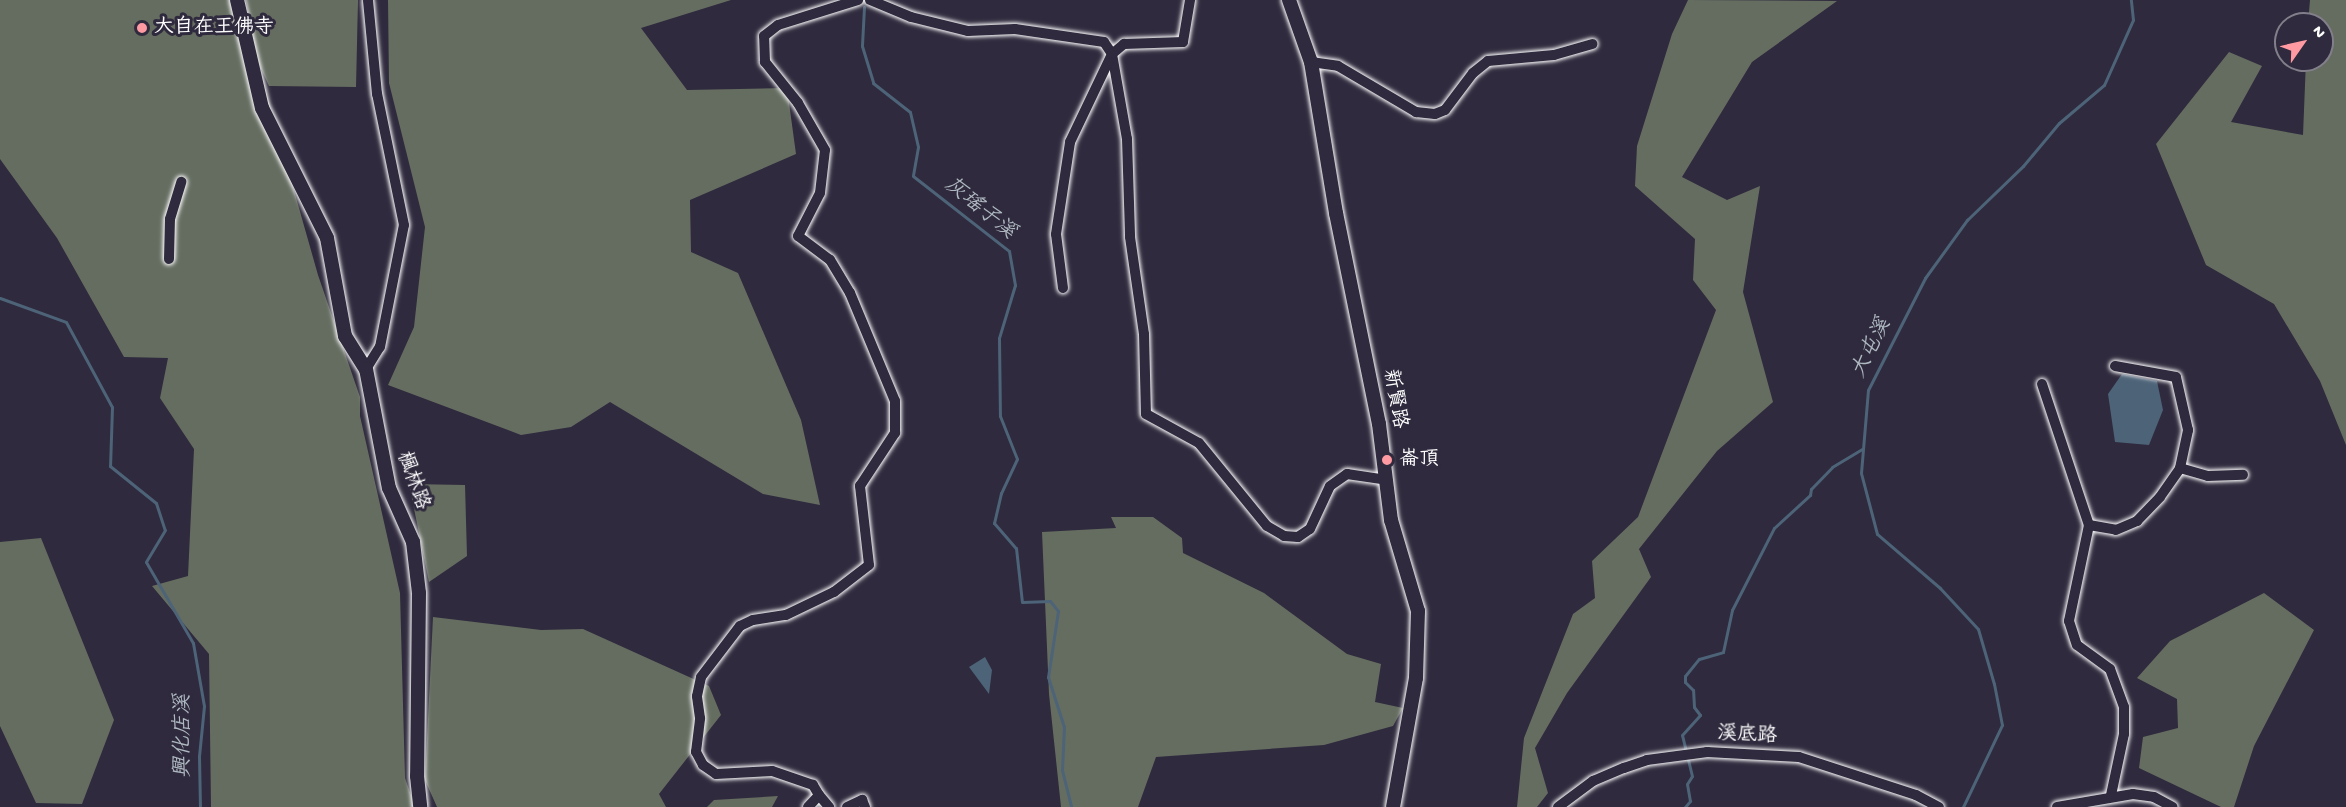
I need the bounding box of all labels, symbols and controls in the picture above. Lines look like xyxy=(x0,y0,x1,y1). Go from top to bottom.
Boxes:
north arrow xyxy=(2274,12,2334,72)
place label: 大自在王佛寺 xyxy=(154,16,274,40)
marker: 大自在王佛寺 xyxy=(135,21,149,35)
text: N xyxy=(2307,23,2328,42)
water label: 灰瑤子溪 xyxy=(938,174,1020,246)
water label: 大屯溪 xyxy=(1848,315,1898,383)
street label: 新賢路 xyxy=(1377,367,1411,431)
place label: 崙頂 xyxy=(1399,448,1439,472)
street label: 楓林路 xyxy=(390,449,434,513)
marker: 崙頂 xyxy=(1380,453,1394,467)
water label: 興化店溪 xyxy=(172,694,198,778)
street label: 溪底路 xyxy=(1716,722,1778,750)

